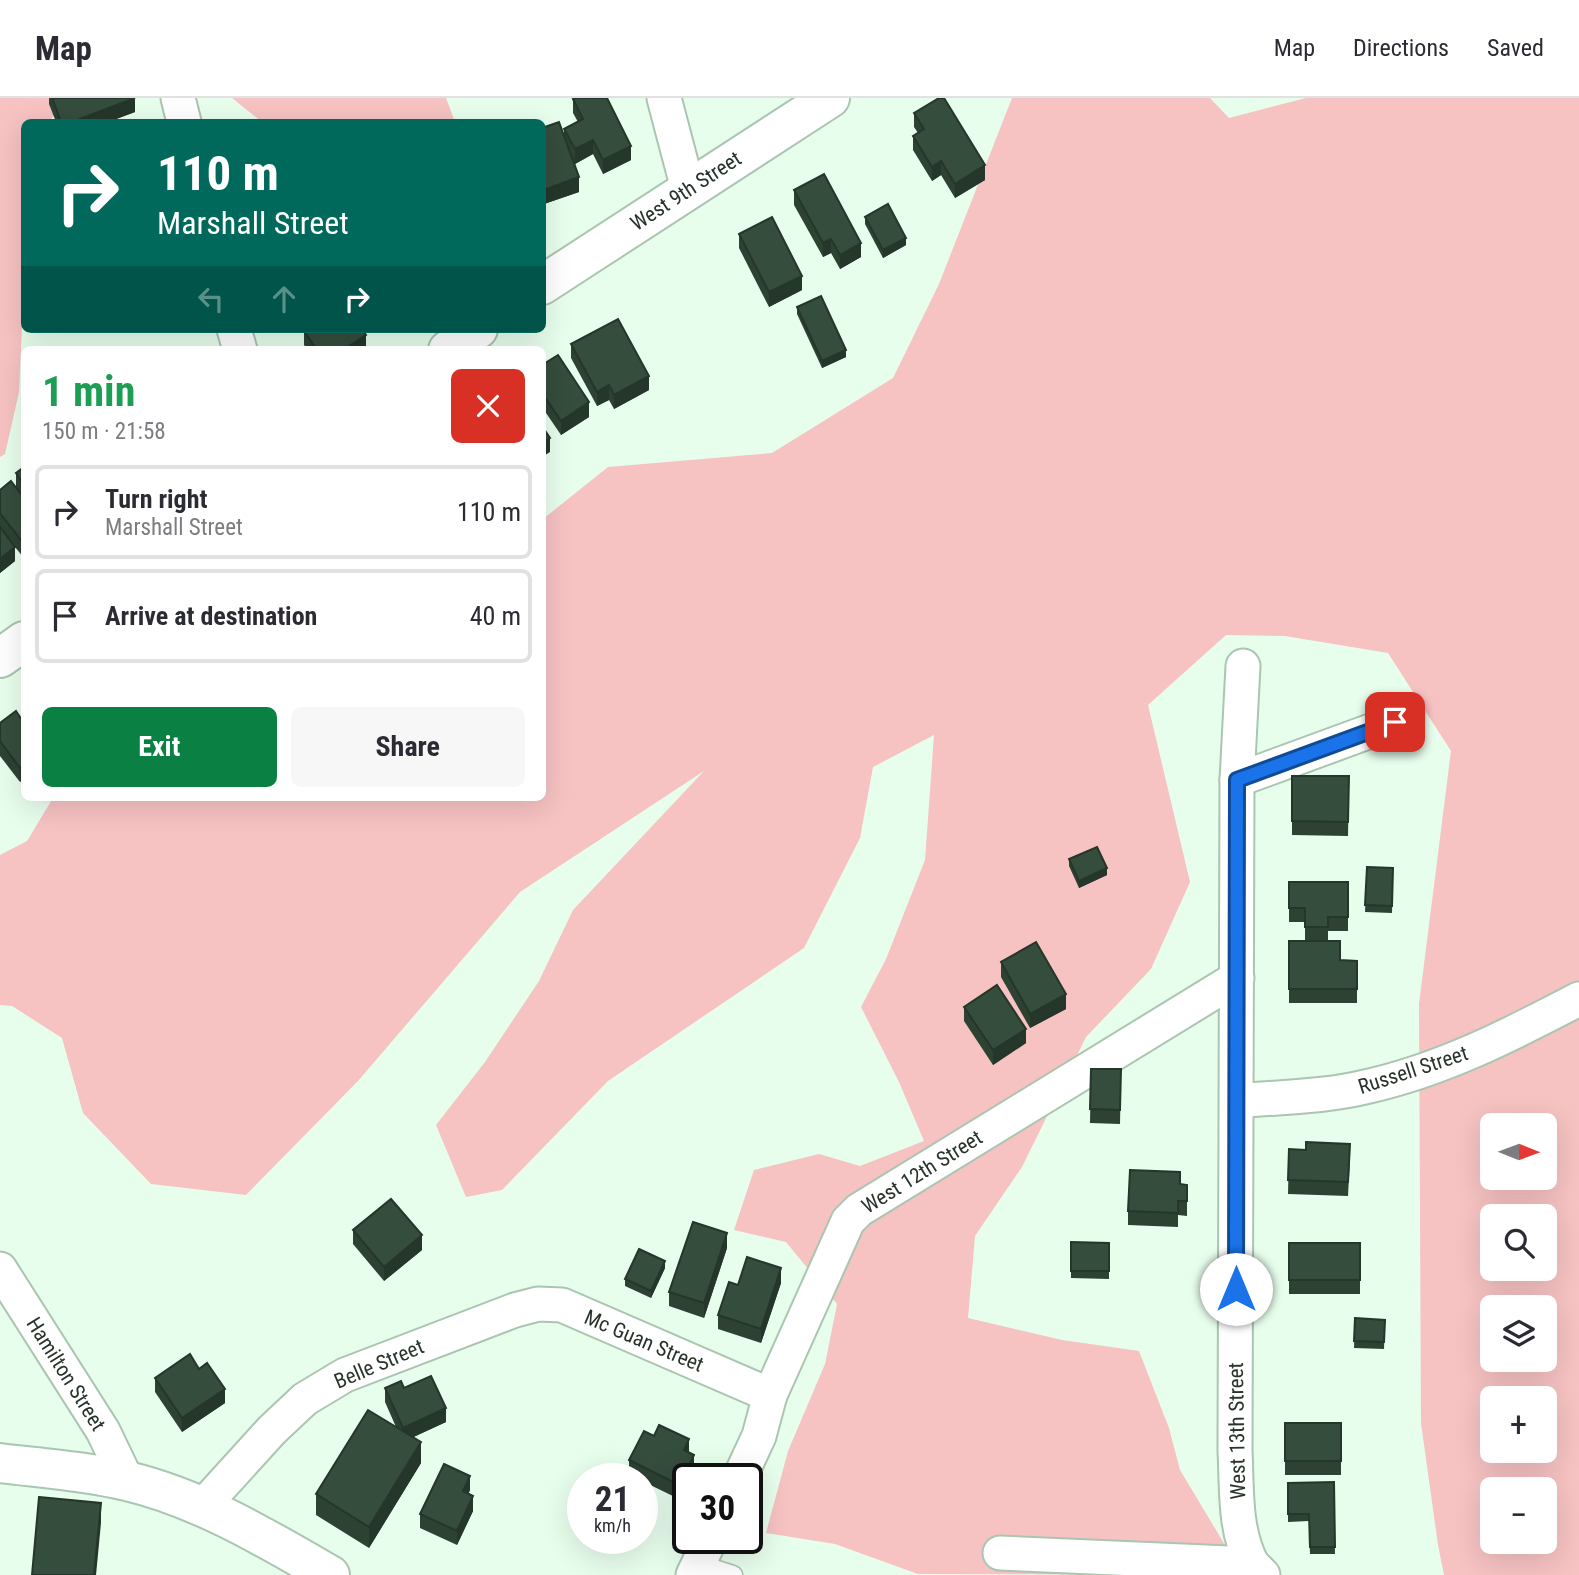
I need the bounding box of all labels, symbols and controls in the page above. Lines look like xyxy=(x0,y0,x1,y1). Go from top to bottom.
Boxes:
text: Map xyxy=(35,29,92,68)
text: Map xyxy=(1274,34,1315,62)
text: Directions xyxy=(1353,34,1449,62)
text: Saved xyxy=(1487,34,1544,62)
text: 110 m xyxy=(157,145,279,202)
street label: West 9th Street xyxy=(626,146,746,236)
icon: right xyxy=(42,147,133,238)
text: Marshall Street xyxy=(157,204,349,242)
icon: left xyxy=(192,280,230,318)
icon: ahead xyxy=(265,280,303,318)
icon: right xyxy=(338,280,376,318)
text: 1 min xyxy=(42,367,135,416)
button: close xyxy=(451,369,525,443)
text: 150 m · 21:58 xyxy=(42,418,166,445)
text: Turn right xyxy=(105,484,207,514)
icon: right xyxy=(46,493,84,531)
text: 110 m xyxy=(457,497,521,527)
text: Marshall Street xyxy=(105,514,243,541)
icon: arrive xyxy=(46,597,84,635)
text: Arrive at destination xyxy=(105,601,317,631)
text: 40 m xyxy=(470,601,521,631)
pin xyxy=(1365,692,1425,752)
icon: arrive xyxy=(1376,703,1414,741)
button: Exit xyxy=(42,707,277,787)
button: Share xyxy=(291,707,525,787)
street label: Russell Street xyxy=(1355,1041,1471,1099)
north arrow xyxy=(1480,1113,1558,1190)
map controls xyxy=(1480,1113,1557,1554)
street label: West 12th Street xyxy=(857,1125,987,1219)
button: search xyxy=(1480,1204,1557,1281)
position arrow xyxy=(1199,1252,1273,1326)
button: layers xyxy=(1480,1295,1557,1372)
street label: Mc Guan Street xyxy=(581,1305,707,1377)
street label: Hamilton Street xyxy=(22,1313,110,1435)
street label: Belle Street xyxy=(331,1334,427,1394)
street label: West 13th Street xyxy=(1224,1362,1250,1500)
button: + xyxy=(1480,1386,1557,1463)
speed limit sign: 30 xyxy=(672,1463,763,1554)
button: − xyxy=(1480,1477,1557,1554)
text: 21 xyxy=(595,1479,630,1520)
text: km/h xyxy=(594,1515,631,1536)

